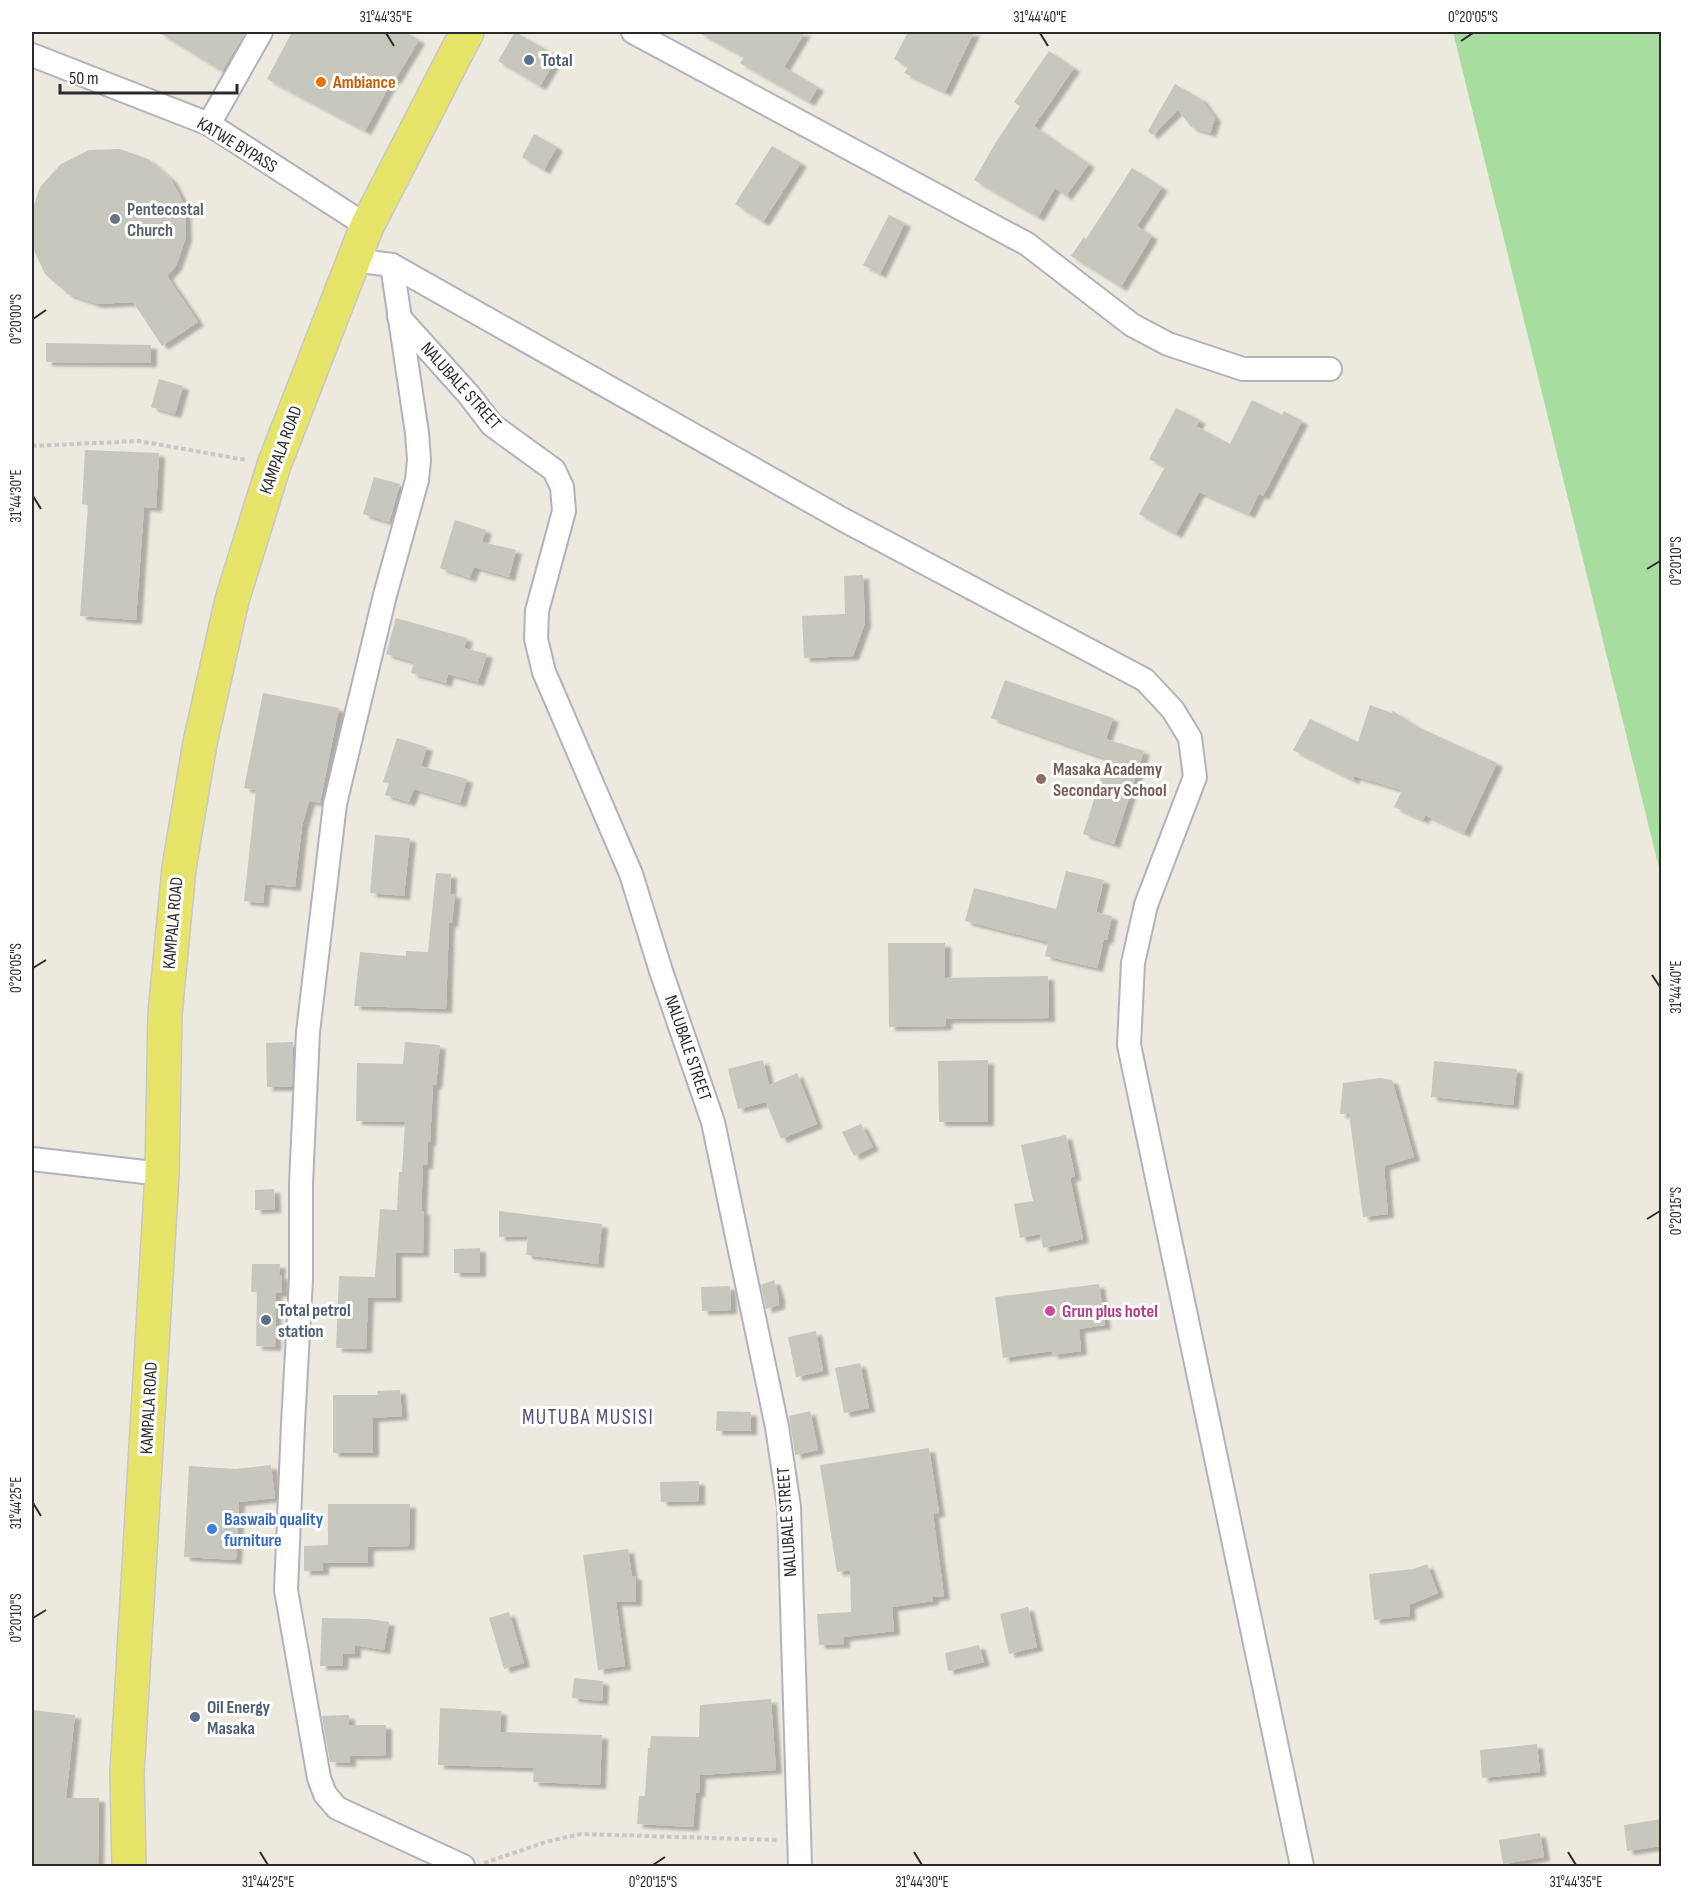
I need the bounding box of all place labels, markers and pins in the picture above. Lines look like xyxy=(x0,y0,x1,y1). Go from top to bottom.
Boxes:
place label: Total xyxy=(541,50,573,71)
marker: Total xyxy=(522,53,536,67)
place label: Ambiance xyxy=(332,72,396,93)
marker: Ambiance xyxy=(314,75,328,89)
place label: Pentecostal Church xyxy=(127,199,204,241)
marker: Pentecostal Church xyxy=(108,212,122,226)
place label: Masaka Academy Secondary School xyxy=(1053,759,1167,801)
marker: Masaka Academy Secondary School xyxy=(1034,772,1048,786)
place label: Total petrol station xyxy=(278,1300,351,1342)
place label: Grun plus hotel xyxy=(1062,1301,1158,1322)
marker: Grun plus hotel xyxy=(1043,1304,1057,1318)
marker: Total petrol station xyxy=(259,1313,273,1327)
place label: Baswaib quality furniture xyxy=(224,1509,324,1551)
marker: Baswaib quality furniture xyxy=(205,1522,219,1536)
place label: Oil Energy Masaka xyxy=(207,1697,270,1739)
marker: Oil Energy Masaka xyxy=(188,1710,202,1724)

